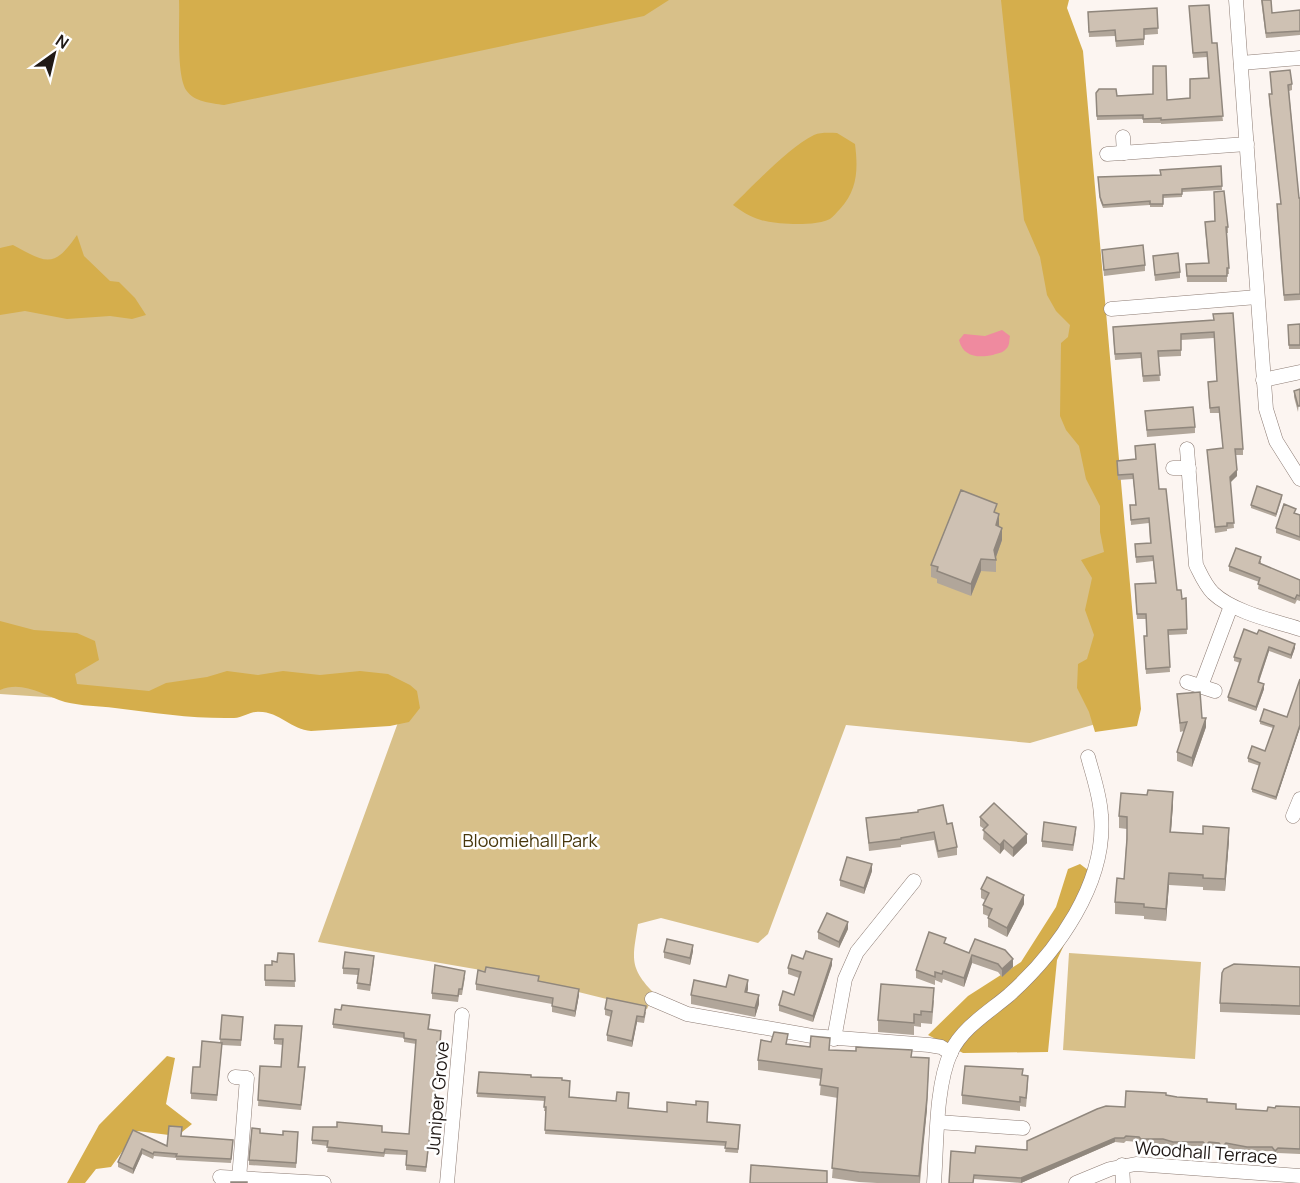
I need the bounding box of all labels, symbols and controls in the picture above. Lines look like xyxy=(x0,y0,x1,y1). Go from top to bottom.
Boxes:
north arrow xyxy=(24,24,84,84)
text: N xyxy=(51,29,73,54)
park label: Bloomiehall Park xyxy=(462,828,599,852)
street label: Juniper Grove xyxy=(420,1040,454,1156)
street label: Woodhall Terrace xyxy=(1134,1135,1278,1169)

